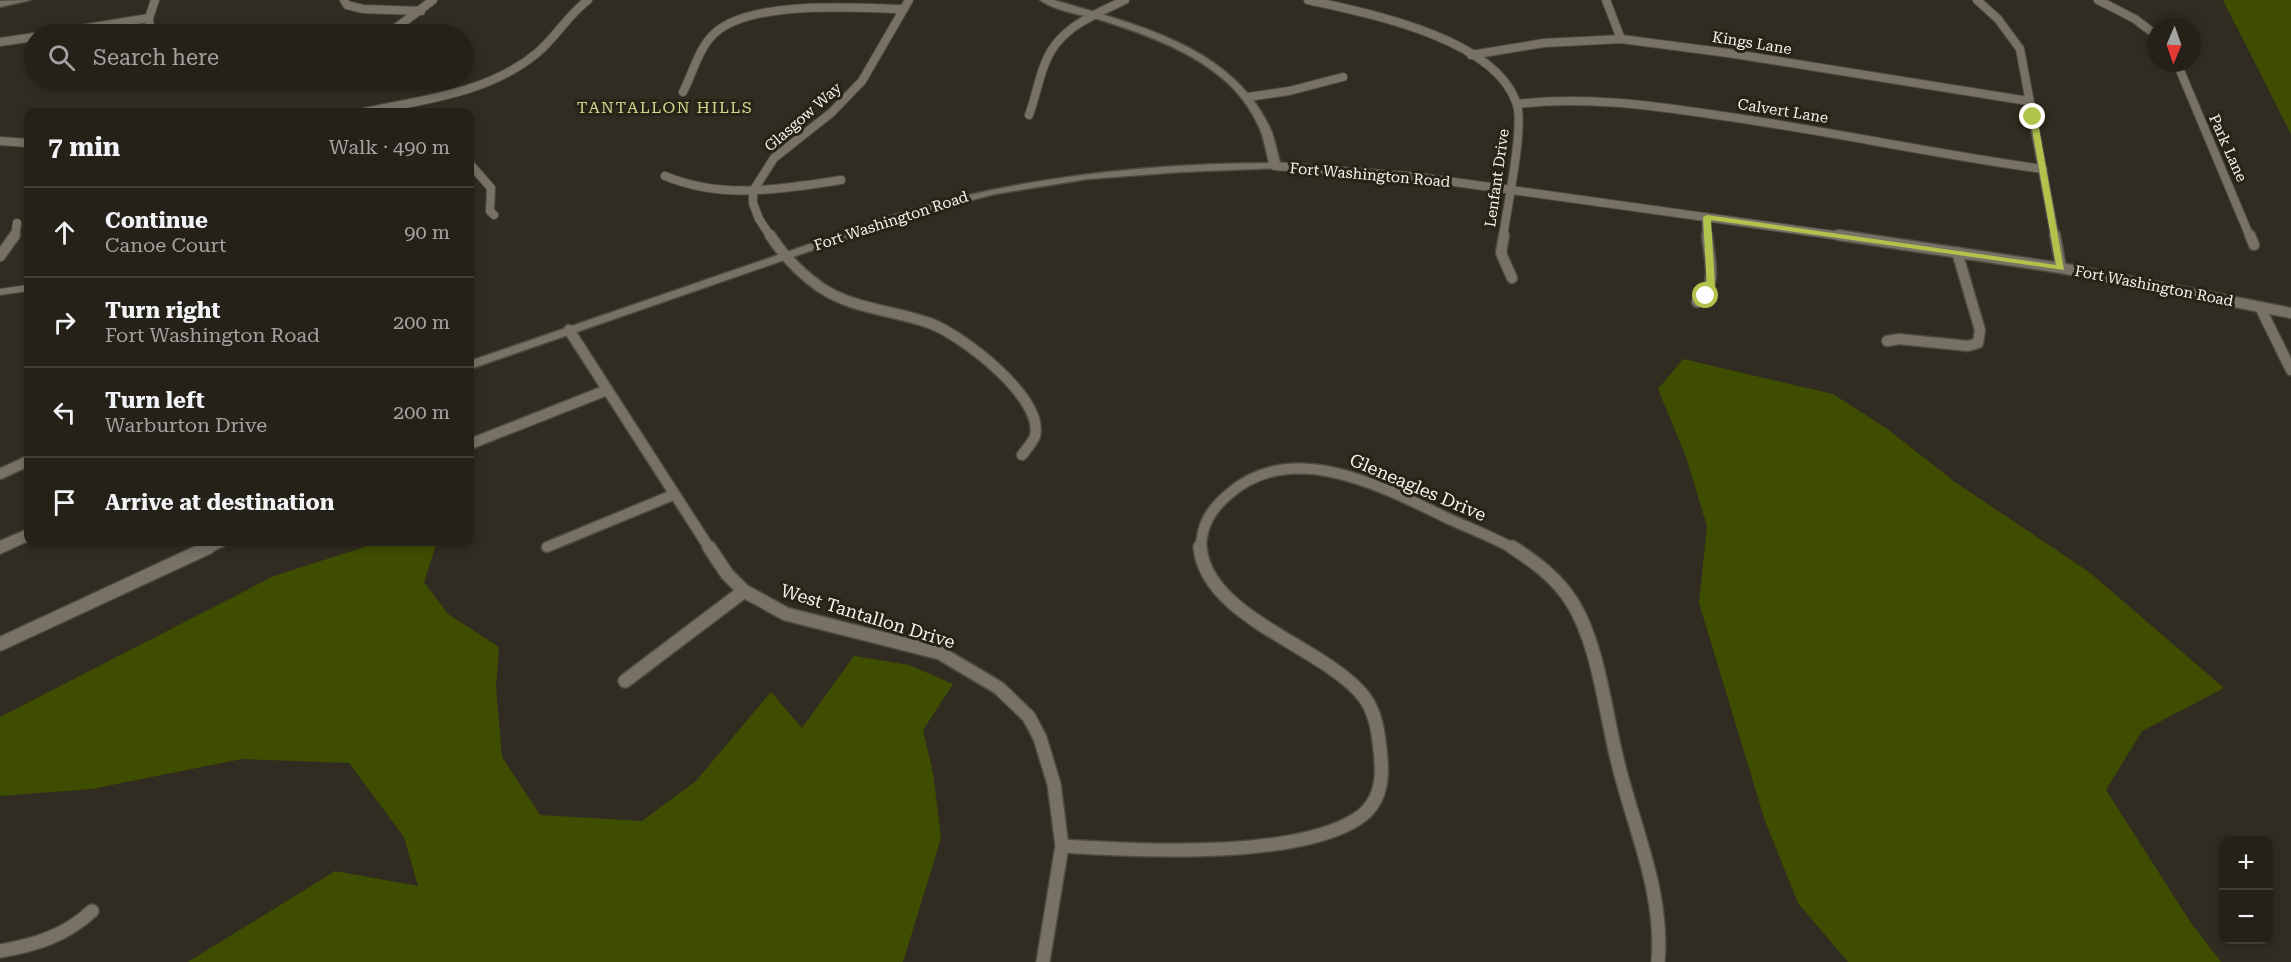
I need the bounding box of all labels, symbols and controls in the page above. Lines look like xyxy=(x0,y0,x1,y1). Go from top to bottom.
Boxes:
north arrow xyxy=(2147,18,2201,72)
search box xyxy=(24,24,474,90)
street label: Kings Lane xyxy=(1711,28,1793,58)
icon: search xyxy=(45,41,78,74)
text: Search here xyxy=(93,45,219,70)
street label: Glasgow Way xyxy=(761,79,845,155)
street label: Calvert Lane xyxy=(1736,95,1830,127)
district label: TANTALLON HILLS xyxy=(577,98,753,117)
route end xyxy=(2019,103,2045,129)
street label: Park Lane xyxy=(2205,111,2251,185)
street label: Lenfant Drive xyxy=(1481,128,1513,228)
text: 7 min xyxy=(48,132,120,162)
text: Walk · 490 m xyxy=(329,135,450,159)
street label: Fort Washington Road xyxy=(1289,159,1451,191)
street label: Fort Washington Road xyxy=(812,187,971,254)
text: Continue xyxy=(105,208,208,233)
icon: ahead xyxy=(48,216,81,249)
text: 90 m xyxy=(404,220,450,244)
text: Canoe Court xyxy=(105,233,227,257)
street label: Fort Washington Road xyxy=(2073,262,2235,310)
route start xyxy=(1692,282,1718,308)
text: Turn right xyxy=(105,298,220,323)
icon: right xyxy=(48,306,81,339)
text: 200 m xyxy=(393,310,450,334)
text: Fort Washington Road xyxy=(105,323,320,347)
text: Turn left xyxy=(105,388,205,413)
icon: left xyxy=(48,396,81,429)
text: 200 m xyxy=(393,400,450,424)
text: Warburton Drive xyxy=(105,413,267,437)
street label: Gleneagles Drive xyxy=(1347,449,1490,525)
icon: arrive xyxy=(48,486,81,519)
text: Arrive at destination xyxy=(105,490,334,515)
street label: West Tantallon Drive xyxy=(778,579,958,653)
map controls xyxy=(2219,836,2273,944)
button: + xyxy=(2219,836,2273,890)
button: − xyxy=(2219,890,2273,944)

